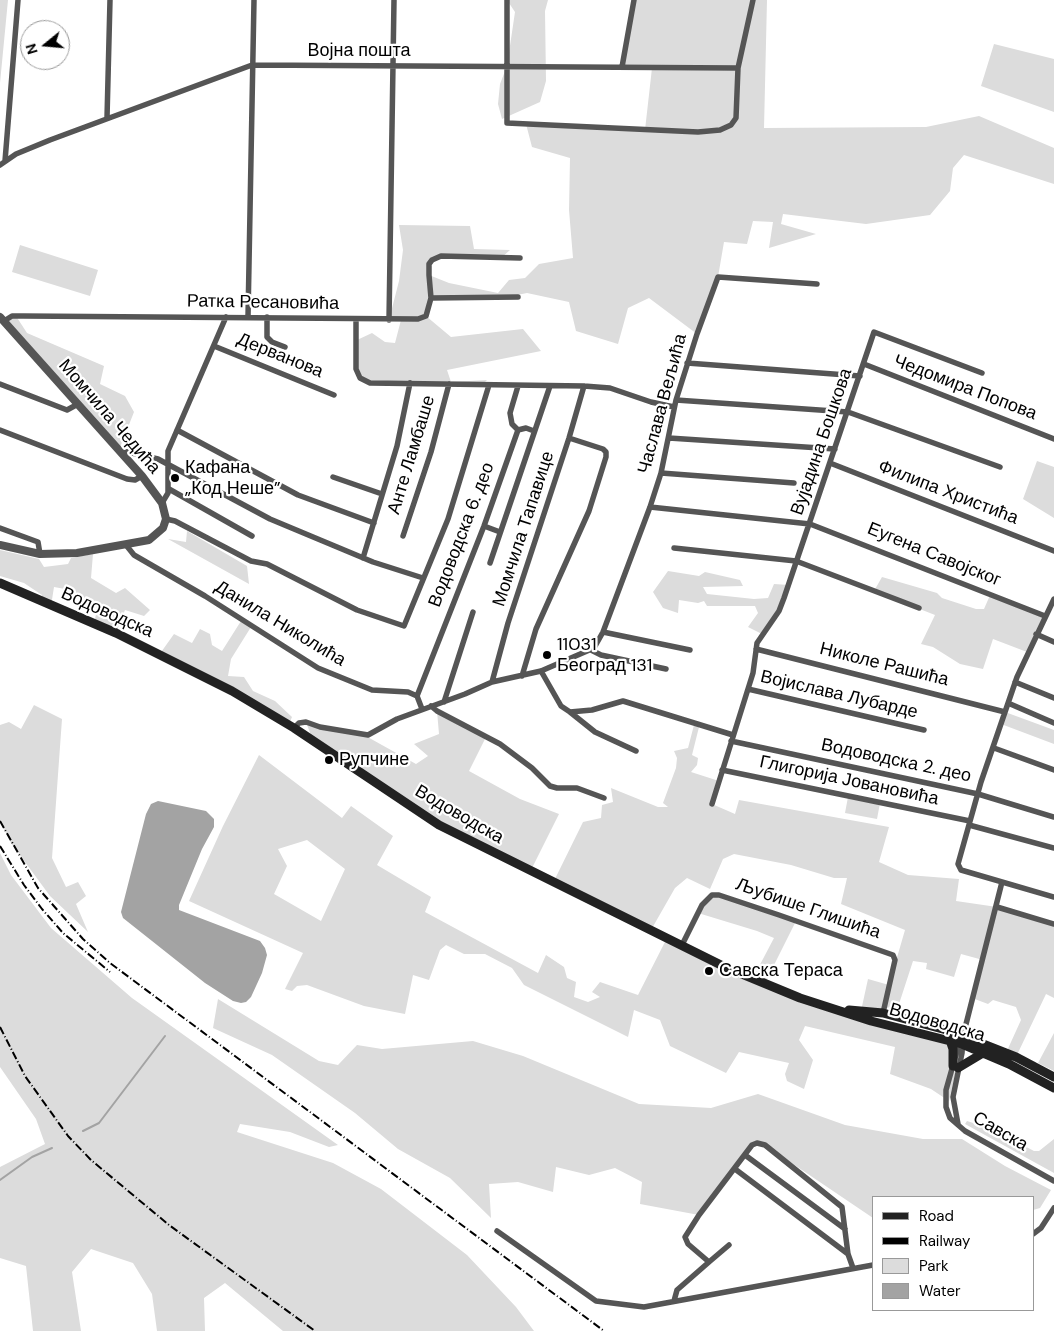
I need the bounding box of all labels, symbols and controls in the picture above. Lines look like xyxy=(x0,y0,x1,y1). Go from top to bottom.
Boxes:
north arrow xyxy=(20,20,70,70)
street label: Војна пошта xyxy=(307,40,411,62)
text: N xyxy=(22,42,42,57)
street label: Ратка Ресановића xyxy=(187,291,339,315)
street label: Дерванова xyxy=(234,329,326,383)
street label: Часлава Вељића xyxy=(634,332,692,476)
street label: Чедомира Попова xyxy=(890,351,1040,425)
street label: Момчила Чедића xyxy=(53,355,165,479)
street label: Вујадина Бошкова xyxy=(787,366,857,518)
street label: Анте Ламбаше xyxy=(384,393,440,517)
street label: Момчила Тапавице xyxy=(489,449,559,609)
street label: Филипа Христића xyxy=(875,456,1021,530)
place label: Кафана „Код Неше” xyxy=(185,457,281,499)
street label: Водоводска 6. део xyxy=(424,460,500,610)
marker: Кафана „Код Неше” xyxy=(169,472,181,484)
street label: Еугена Савојског xyxy=(864,518,1004,592)
street label: Данила Николића xyxy=(211,576,349,672)
street label: Водоводска xyxy=(57,583,157,643)
place label: 11031 Београд 131 xyxy=(557,634,652,676)
street label: Николе Рашића xyxy=(817,639,951,691)
marker: 11031 Београд 131 xyxy=(541,649,553,661)
street label: Војислава Лубарде xyxy=(758,666,920,724)
street label: Водоводска 2. део xyxy=(819,735,973,787)
place label: Рупчине xyxy=(339,749,409,771)
street label: Глигорија Јовановића xyxy=(758,751,940,811)
marker: Рупчине xyxy=(323,754,335,766)
street label: Водоводска xyxy=(411,781,507,849)
street label: Љубише Глишића xyxy=(733,874,883,944)
place label: Савска Тераса xyxy=(719,960,843,982)
marker: Савска Тераса xyxy=(703,965,715,977)
street label: Водоводска xyxy=(886,999,988,1047)
street label: Савска xyxy=(969,1108,1031,1156)
legend xyxy=(872,1196,1034,1311)
text: Road xyxy=(919,1206,954,1226)
text: Railway xyxy=(919,1231,970,1251)
text: Park xyxy=(919,1256,949,1276)
text: Water xyxy=(919,1281,960,1301)

